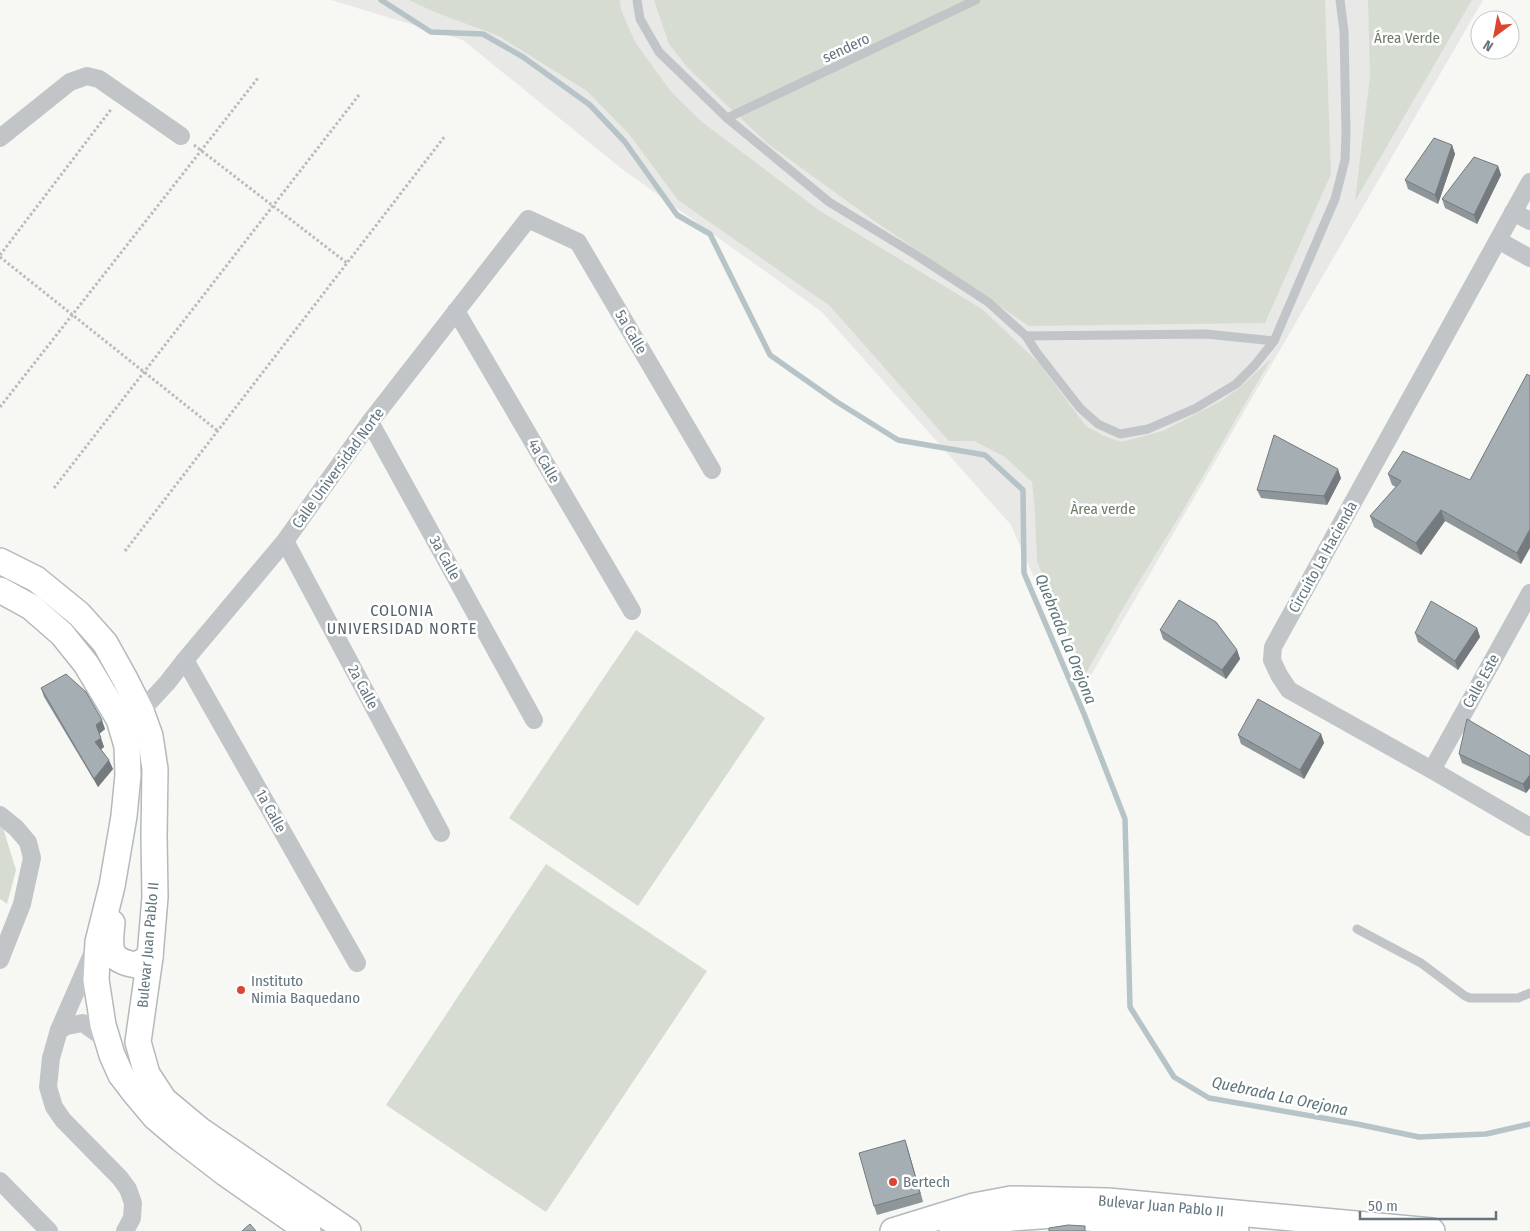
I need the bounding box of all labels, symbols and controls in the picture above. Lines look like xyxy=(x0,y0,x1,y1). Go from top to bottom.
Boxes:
north arrow xyxy=(1470,10,1520,60)
street label: sendero xyxy=(820,29,872,67)
park label: Área Verde xyxy=(1374,29,1440,47)
text: N xyxy=(1480,36,1496,55)
street label: 5a Calle xyxy=(611,307,651,357)
street label: Calle Universidad Norte xyxy=(288,404,388,532)
street label: 4a Calle xyxy=(524,436,564,486)
street label: Circuito La Hacienda xyxy=(1285,498,1361,616)
park label: Àrea verde xyxy=(1070,500,1136,518)
street label: 3a Calle xyxy=(426,533,464,583)
water label: Quebrada La Orejona xyxy=(1031,571,1101,707)
district label: COLONIA UNIVERSIDAD NORTE xyxy=(327,601,477,638)
street label: Calle Este xyxy=(1459,651,1503,711)
street label: 2a Calle xyxy=(344,662,382,712)
street label: 1a Calle xyxy=(252,786,290,836)
street label: Bulevar Juan Pablo II xyxy=(134,881,162,1009)
place label: Instituto Nimia Baquedano xyxy=(251,972,360,1007)
marker: Instituto Nimia Baquedano xyxy=(235,984,247,996)
water label: Quebrada La Orejona xyxy=(1210,1072,1350,1120)
place label: Bertech xyxy=(903,1173,950,1191)
marker: Bertech xyxy=(887,1176,899,1188)
scale bar xyxy=(1360,1188,1496,1220)
street label: Bulevar Juan Pablo II xyxy=(1097,1192,1225,1220)
text: 50 m xyxy=(1368,1197,1398,1215)

